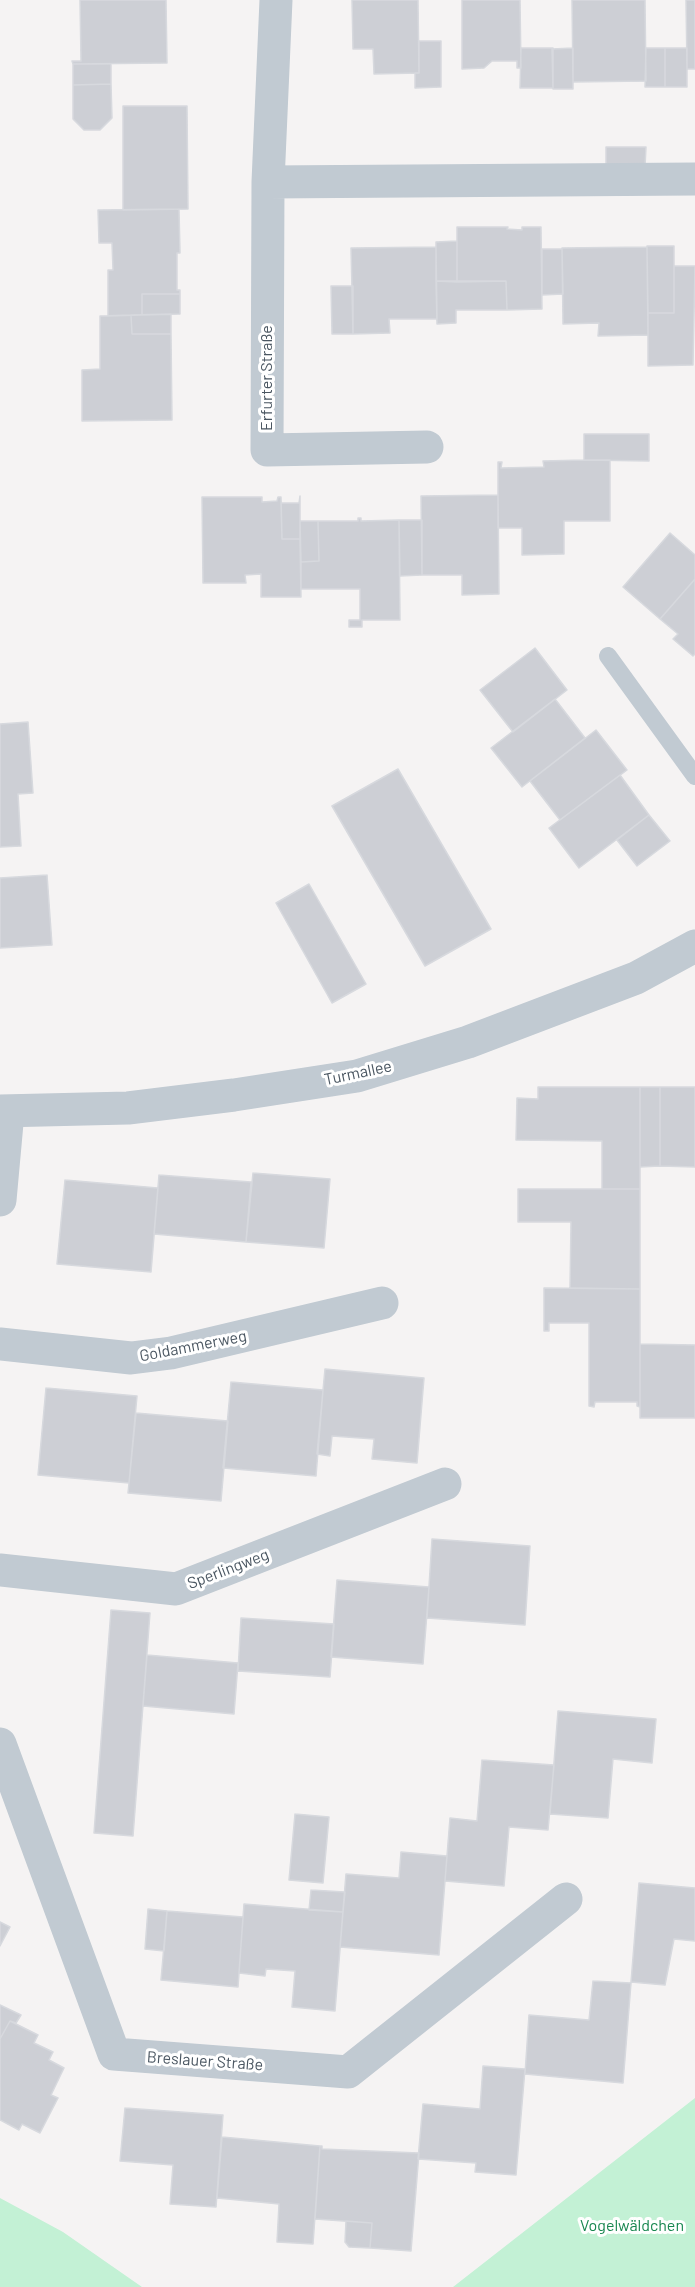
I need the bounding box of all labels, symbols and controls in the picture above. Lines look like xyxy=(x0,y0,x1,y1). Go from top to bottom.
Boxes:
street label: Erfurter Straße xyxy=(257,325,277,431)
street label: Turmallee xyxy=(322,1056,394,1090)
street label: Goldammerweg xyxy=(138,1326,248,1366)
street label: Sperlingweg xyxy=(185,1545,271,1593)
street label: Breslauer Straße xyxy=(146,2047,264,2075)
park label: Vogelwäldchen xyxy=(580,2216,684,2236)

